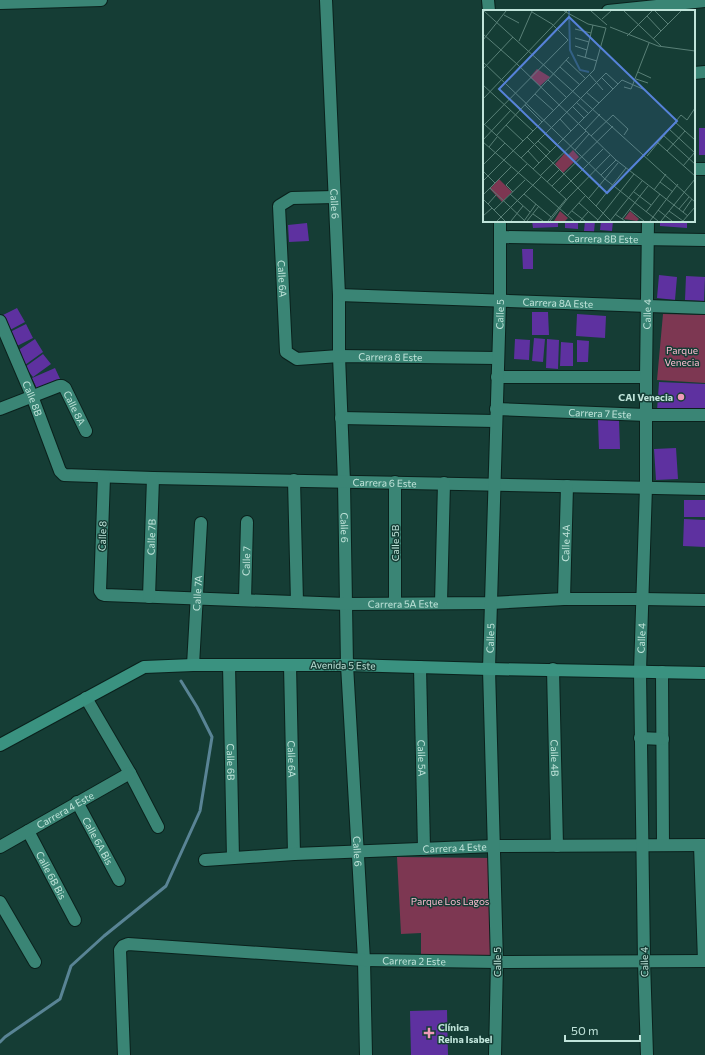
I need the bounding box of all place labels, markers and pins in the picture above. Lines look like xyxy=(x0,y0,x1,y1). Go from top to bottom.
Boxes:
place label: CAI Venecia xyxy=(618,391,673,403)
marker: CAI Venecia xyxy=(676,392,686,402)
place label: Clínica Reina Isabel xyxy=(438,1021,493,1045)
marker: Clínica Reina Isabel xyxy=(423,1027,435,1039)

